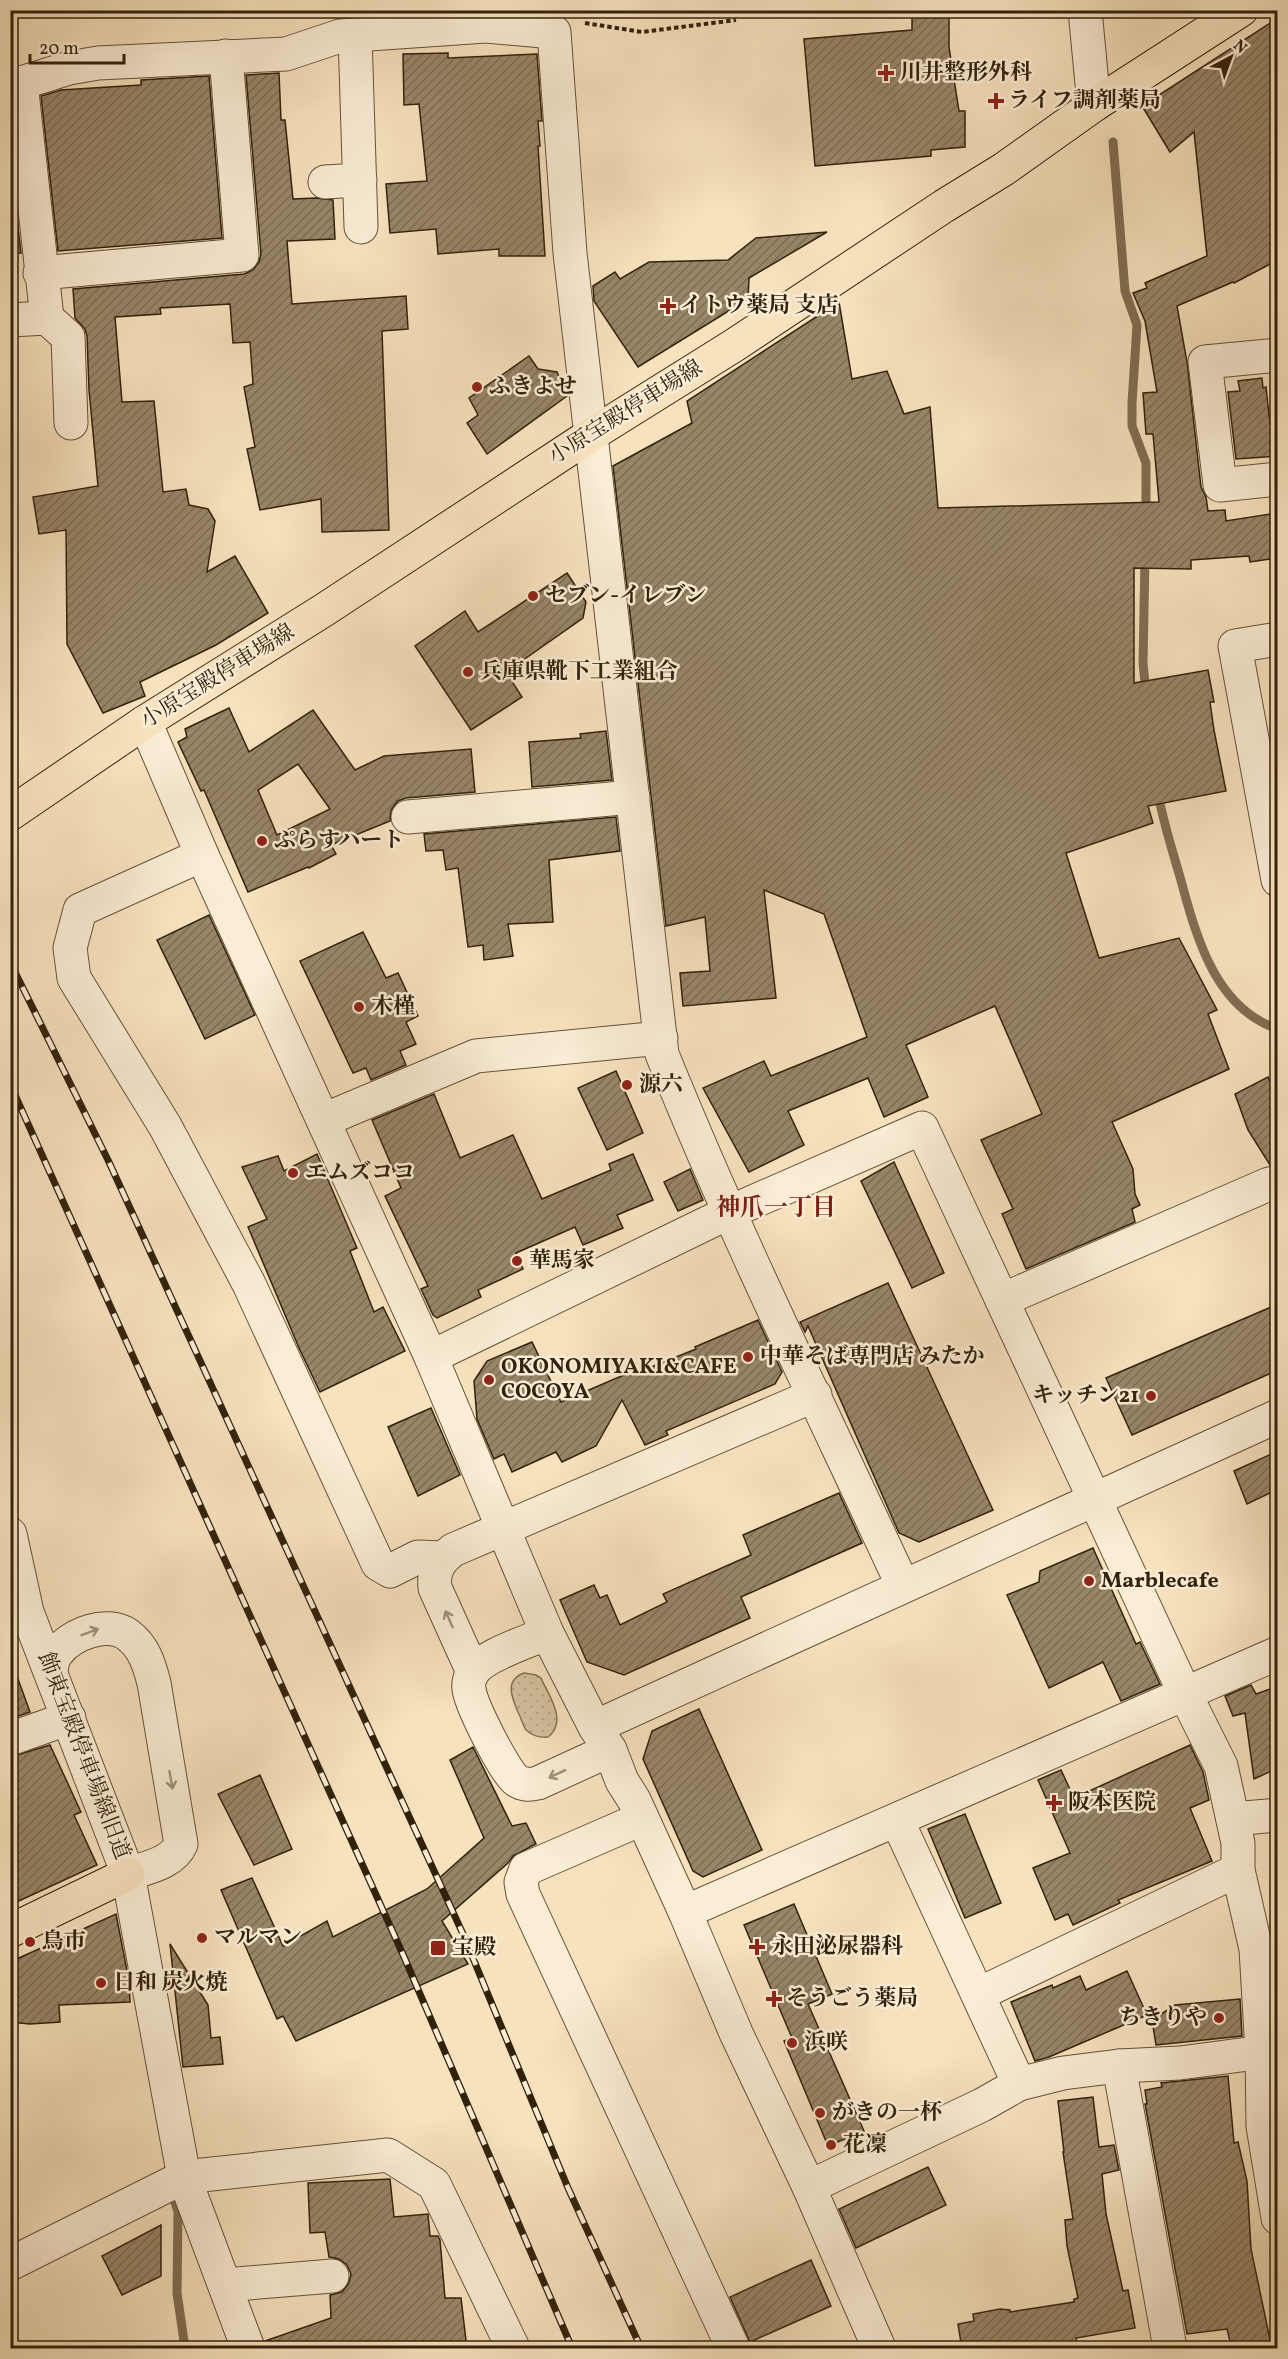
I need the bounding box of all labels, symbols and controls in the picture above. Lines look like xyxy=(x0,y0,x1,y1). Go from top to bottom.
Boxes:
scale bar xyxy=(30,27,124,65)
north arrow xyxy=(1201,27,1261,87)
text: N xyxy=(1228,35,1251,60)
text: 20 m xyxy=(39,37,79,62)
place label: 川井整形外科 xyxy=(900,58,1032,89)
marker: 川井整形外科 xyxy=(877,64,895,82)
place label: ライフ調剤薬局 xyxy=(1008,86,1161,117)
marker: ライフ調剤薬局 xyxy=(989,94,1003,108)
place label: イトウ薬局 支店 xyxy=(680,291,838,322)
marker: イトウ薬局 支店 xyxy=(661,299,675,313)
street label: 小原宝殿停車場線 xyxy=(543,353,709,473)
place label: ふきよせ xyxy=(489,372,577,403)
marker: ふきよせ xyxy=(470,380,484,394)
place label: セブン-イレブン xyxy=(545,581,706,612)
marker: セブン-イレブン xyxy=(526,589,540,603)
street label: 小原宝殿停車場線 xyxy=(135,617,301,737)
place label: 兵庫県靴下工業組合 xyxy=(480,657,678,688)
marker: 兵庫県靴下工業組合 xyxy=(461,665,475,679)
place label: ぷらすハート xyxy=(274,826,404,857)
marker: ぷらすハート xyxy=(255,834,269,848)
place label: 木槿 xyxy=(371,992,415,1023)
marker: 木槿 xyxy=(352,1000,366,1014)
place label: 源六 xyxy=(639,1070,683,1101)
marker: 源六 xyxy=(620,1078,634,1092)
place label: エムズココ xyxy=(305,1158,415,1189)
marker: エムズココ xyxy=(286,1166,300,1180)
district label: 神爪一丁目 xyxy=(716,1192,836,1226)
place label: 華馬家 xyxy=(529,1246,595,1277)
marker: 華馬家 xyxy=(510,1254,524,1268)
place label: 中華そば専門店 みたか xyxy=(760,1342,984,1373)
marker: 中華そば専門店 みたか xyxy=(741,1350,755,1364)
place label: OKONOMIYAKI&CAFE COCOYA xyxy=(501,1352,737,1408)
marker: OKONOMIYAKI&CAFE COCOYA xyxy=(482,1373,496,1387)
place label: キッチン21 xyxy=(1032,1381,1139,1412)
marker: キッチン21 xyxy=(1144,1389,1158,1403)
place label: Marblecafe xyxy=(1101,1566,1219,1597)
marker: Marblecafe xyxy=(1082,1574,1096,1588)
one-way arrow xyxy=(443,1610,454,1628)
one-way arrow xyxy=(80,1626,99,1637)
street label: 飾東宝殿停車場線旧道 xyxy=(29,1648,137,1864)
one-way arrow xyxy=(548,1769,566,1781)
one-way arrow xyxy=(165,1770,176,1789)
place label: 阪本医院 xyxy=(1068,1788,1156,1819)
marker: 阪本医院 xyxy=(1045,1794,1063,1812)
place label: マルマン xyxy=(214,1923,302,1954)
place label: 鳥市 xyxy=(42,1927,86,1958)
marker: マルマン xyxy=(195,1931,209,1945)
place label: 永田泌尿器科 xyxy=(771,1932,903,1963)
place label: 宝殿 xyxy=(452,1933,496,1964)
marker: 鳥市 xyxy=(23,1935,37,1949)
marker: 永田泌尿器科 xyxy=(748,1938,766,1956)
marker: 宝殿 xyxy=(429,1939,447,1957)
place label: 日和 炭火焼 xyxy=(113,1968,227,1999)
marker: 日和 炭火焼 xyxy=(94,1976,108,1990)
place label: そうごう薬局 xyxy=(786,1984,918,2015)
marker: そうごう薬局 xyxy=(767,1992,781,2006)
place label: ちきりや xyxy=(1119,2003,1207,2034)
marker: ちきりや xyxy=(1212,2011,1226,2025)
place label: 浜咲 xyxy=(804,2028,848,2059)
marker: 浜咲 xyxy=(785,2036,799,2050)
place label: がきの一杯 xyxy=(832,2098,942,2129)
marker: がきの一杯 xyxy=(813,2106,827,2120)
place label: 花凜 xyxy=(843,2130,887,2161)
marker: 花凜 xyxy=(824,2138,838,2152)

